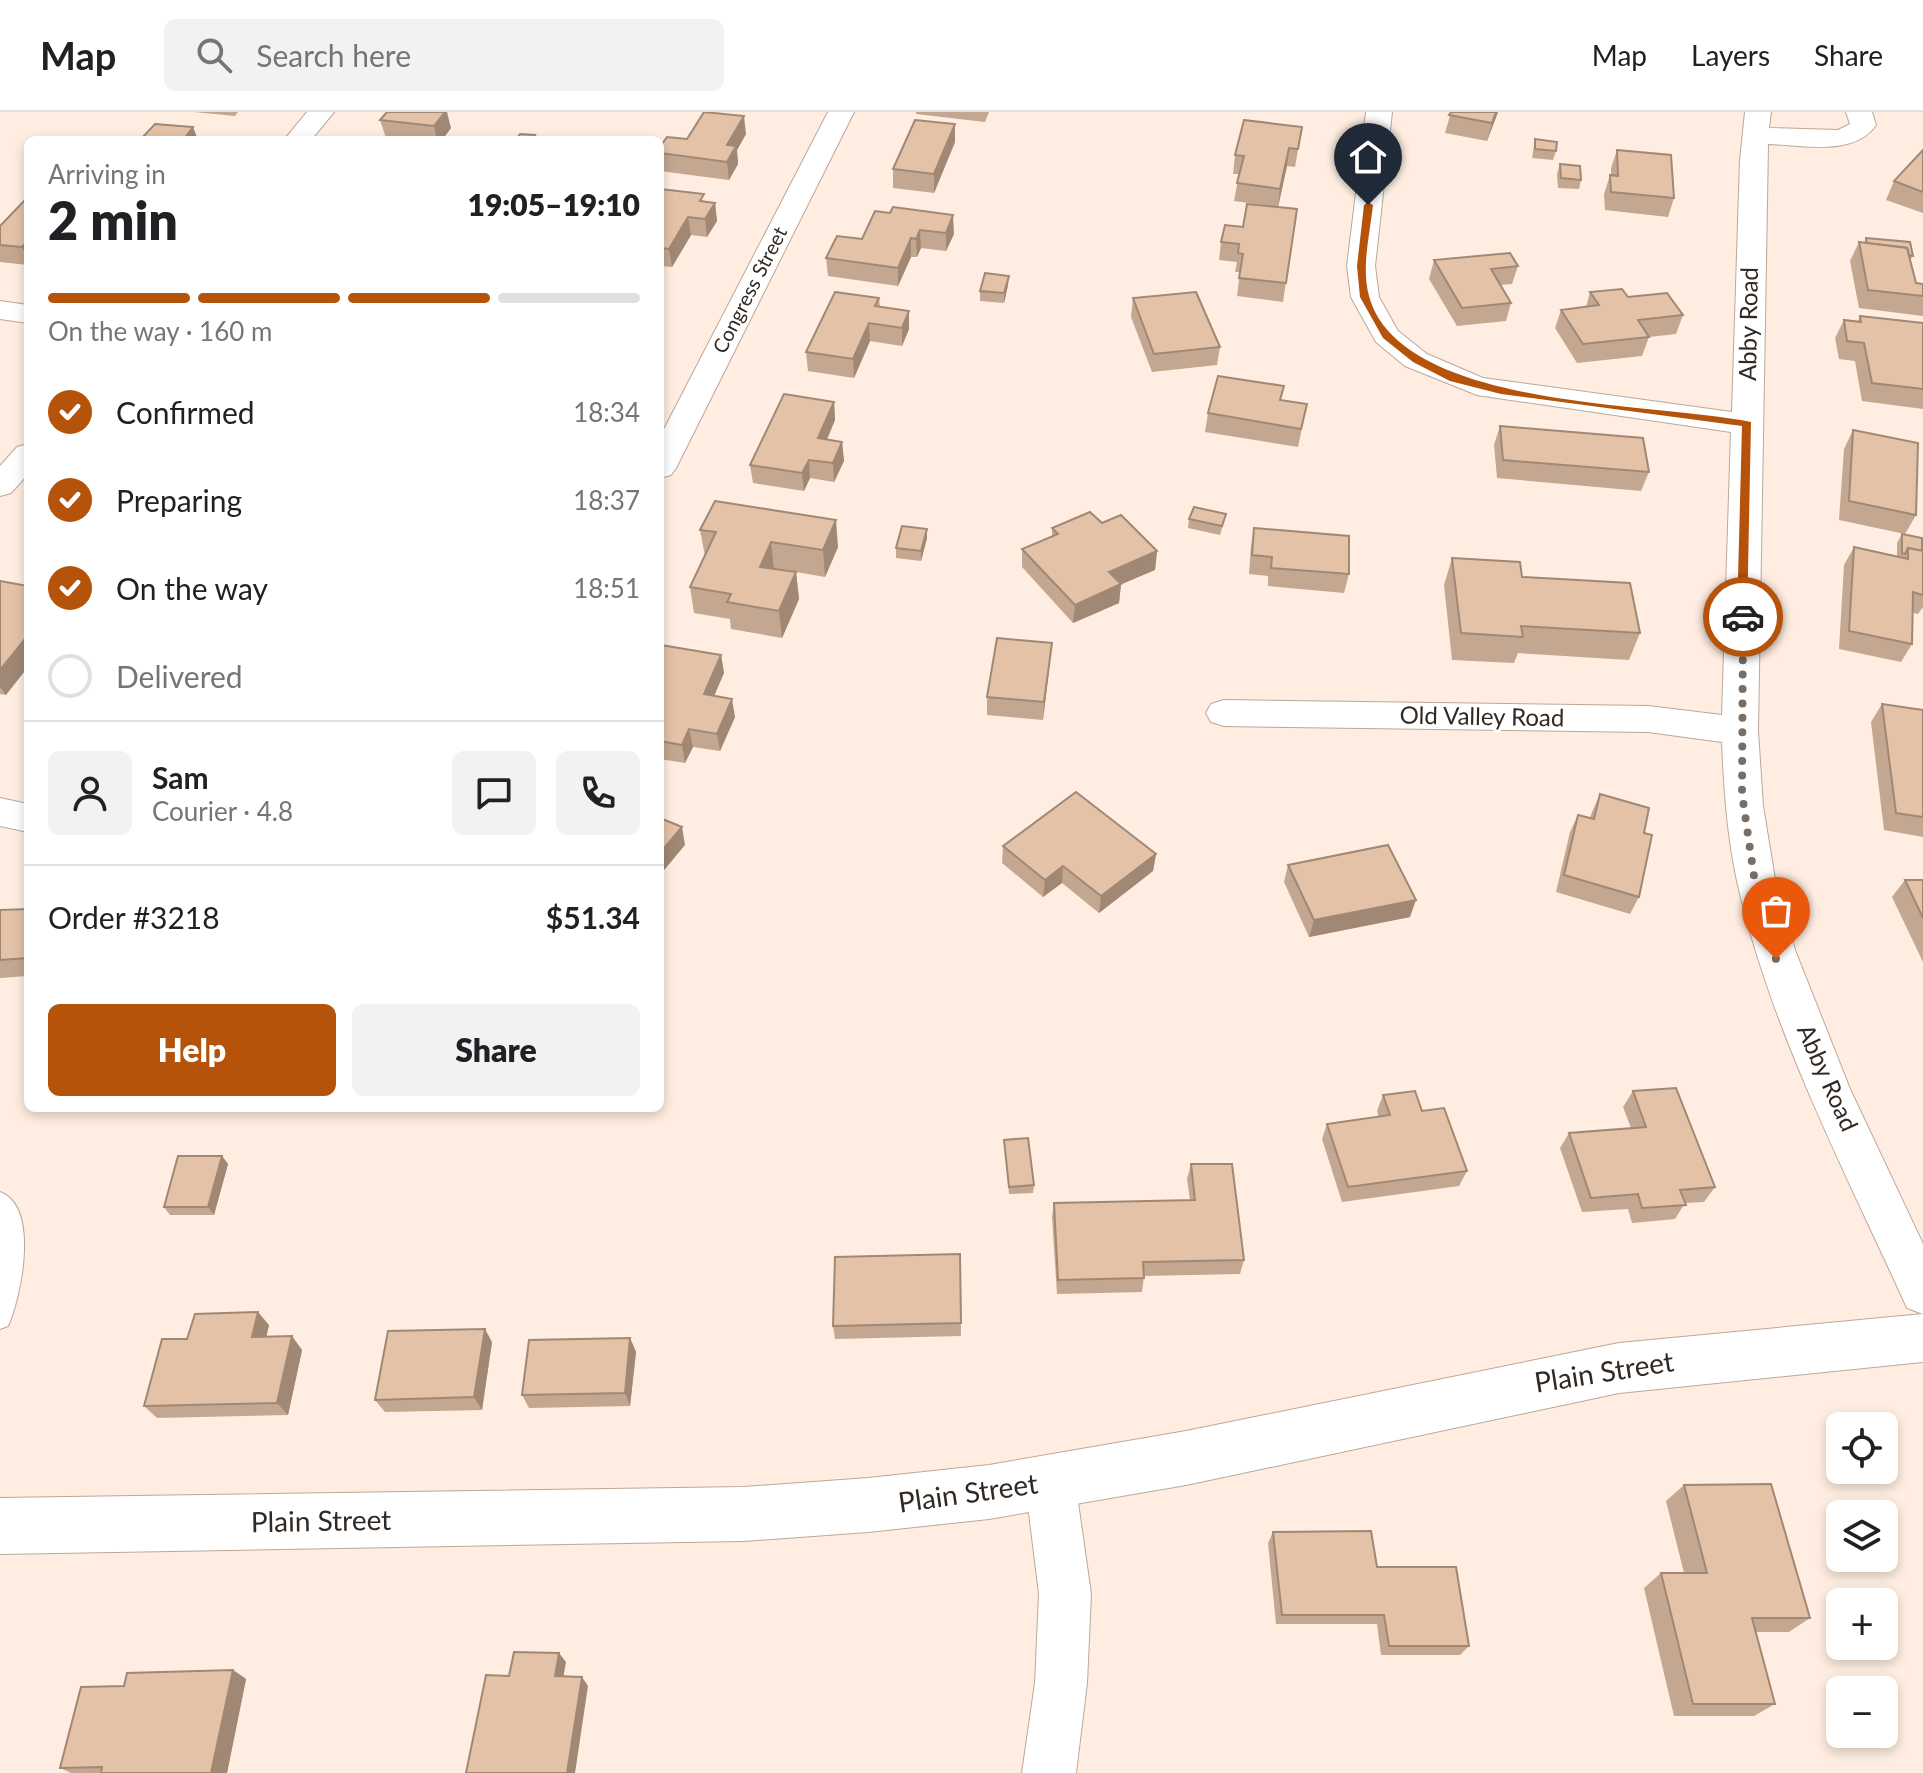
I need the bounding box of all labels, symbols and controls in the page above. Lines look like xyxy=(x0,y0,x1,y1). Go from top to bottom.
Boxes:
search box xyxy=(164,19,724,91)
text: Map xyxy=(40,32,116,78)
icon: search xyxy=(192,33,236,77)
text: Search here xyxy=(256,37,411,73)
text: Map xyxy=(1592,38,1647,72)
text: Layers xyxy=(1691,38,1770,72)
text: Share xyxy=(1814,38,1883,72)
pin xyxy=(1334,123,1402,205)
icon: home xyxy=(1346,135,1390,179)
text: Arriving in xyxy=(48,158,166,190)
text: 19:05–19:10 xyxy=(467,186,640,222)
text: 2 min xyxy=(48,189,178,251)
street label: Congress Street xyxy=(707,222,791,357)
street label: Abby Road xyxy=(1732,267,1763,381)
text: On the way · 160 m xyxy=(48,315,272,347)
icon: check xyxy=(48,390,92,434)
text: Confirmed xyxy=(116,394,255,430)
text: 18:34 xyxy=(573,396,640,428)
icon: check xyxy=(48,478,92,522)
text: Preparing xyxy=(116,482,242,518)
text: 18:37 xyxy=(573,484,640,516)
icon: check xyxy=(48,566,92,610)
text: On the way xyxy=(116,570,268,606)
text: 18:51 xyxy=(573,572,640,604)
courier xyxy=(1703,577,1783,657)
icon: car xyxy=(1721,595,1765,639)
text: Delivered xyxy=(116,658,243,694)
street label: Old Valley Road xyxy=(1399,700,1565,731)
button: person xyxy=(48,751,132,835)
button: chat xyxy=(452,751,536,835)
button: phone xyxy=(556,751,640,835)
text: Sam xyxy=(152,759,209,795)
text: Courier · 4.8 xyxy=(152,795,293,827)
pin xyxy=(1742,877,1810,959)
icon: bag xyxy=(1754,889,1798,933)
text: Order #3218 xyxy=(48,899,220,935)
text: $51.34 xyxy=(546,899,640,935)
button: Help xyxy=(48,1004,336,1096)
button: Share xyxy=(352,1004,640,1096)
street label: Abby Road xyxy=(1792,1019,1865,1135)
street label: Plain Street xyxy=(1532,1343,1676,1399)
map controls xyxy=(1826,1412,1898,1748)
button: locate xyxy=(1826,1412,1898,1484)
street label: Plain Street xyxy=(896,1465,1040,1519)
button: layers xyxy=(1826,1500,1898,1572)
street label: Plain Street xyxy=(250,1502,392,1538)
button: + xyxy=(1826,1588,1898,1660)
button: − xyxy=(1826,1676,1898,1748)

